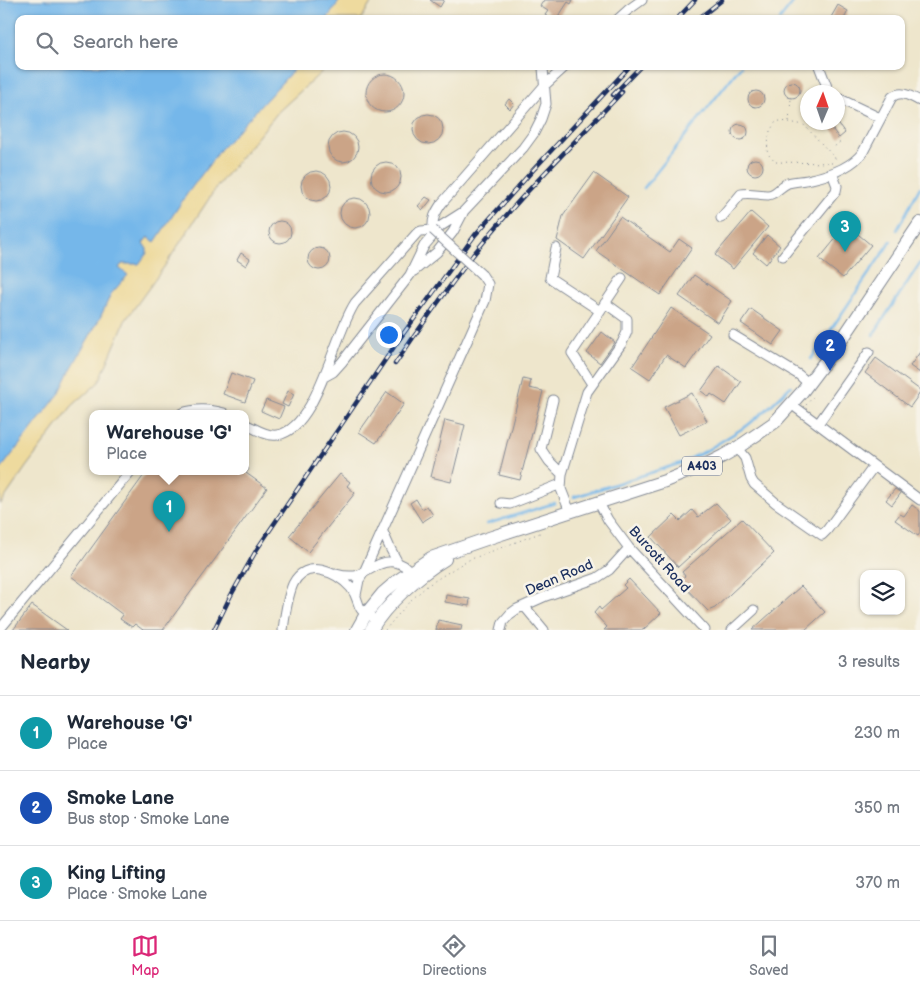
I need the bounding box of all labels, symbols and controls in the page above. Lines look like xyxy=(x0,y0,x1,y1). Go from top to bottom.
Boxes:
search box xyxy=(15,15,905,70)
icon: search xyxy=(33,29,61,57)
text: Search here xyxy=(73,31,178,54)
north arrow xyxy=(800,85,845,130)
pin: 3 xyxy=(829,211,861,252)
your location xyxy=(376,322,402,348)
pin: 2 xyxy=(814,330,846,371)
popup xyxy=(89,410,249,475)
text: Warehouse 'G' xyxy=(106,422,232,445)
text: Place xyxy=(106,445,147,464)
road number: A403 xyxy=(682,456,722,476)
pin: 1 xyxy=(153,491,185,532)
street label: Burcott Road xyxy=(625,523,694,596)
street label: Dean Road xyxy=(523,556,596,599)
map controls xyxy=(860,570,905,615)
button: layers xyxy=(860,570,905,615)
text: Nearby xyxy=(20,650,90,675)
text: 3 results xyxy=(838,653,900,672)
text: Warehouse 'G' xyxy=(67,712,192,735)
text: 1 xyxy=(33,724,39,743)
text: 230 m xyxy=(854,724,900,743)
text: Place xyxy=(67,735,108,754)
text: Smoke Lane xyxy=(67,787,174,810)
text: 2 xyxy=(31,799,41,818)
text: 350 m xyxy=(854,799,900,818)
text: Bus stop · Smoke Lane xyxy=(67,810,230,829)
text: King Lifting xyxy=(67,862,166,885)
text: 3 xyxy=(31,874,41,893)
text: 370 m xyxy=(855,874,900,893)
text: Place · Smoke Lane xyxy=(67,885,207,904)
tab: Map xyxy=(131,932,160,979)
tab: Directions xyxy=(422,932,487,979)
tab: Saved xyxy=(749,932,789,979)

